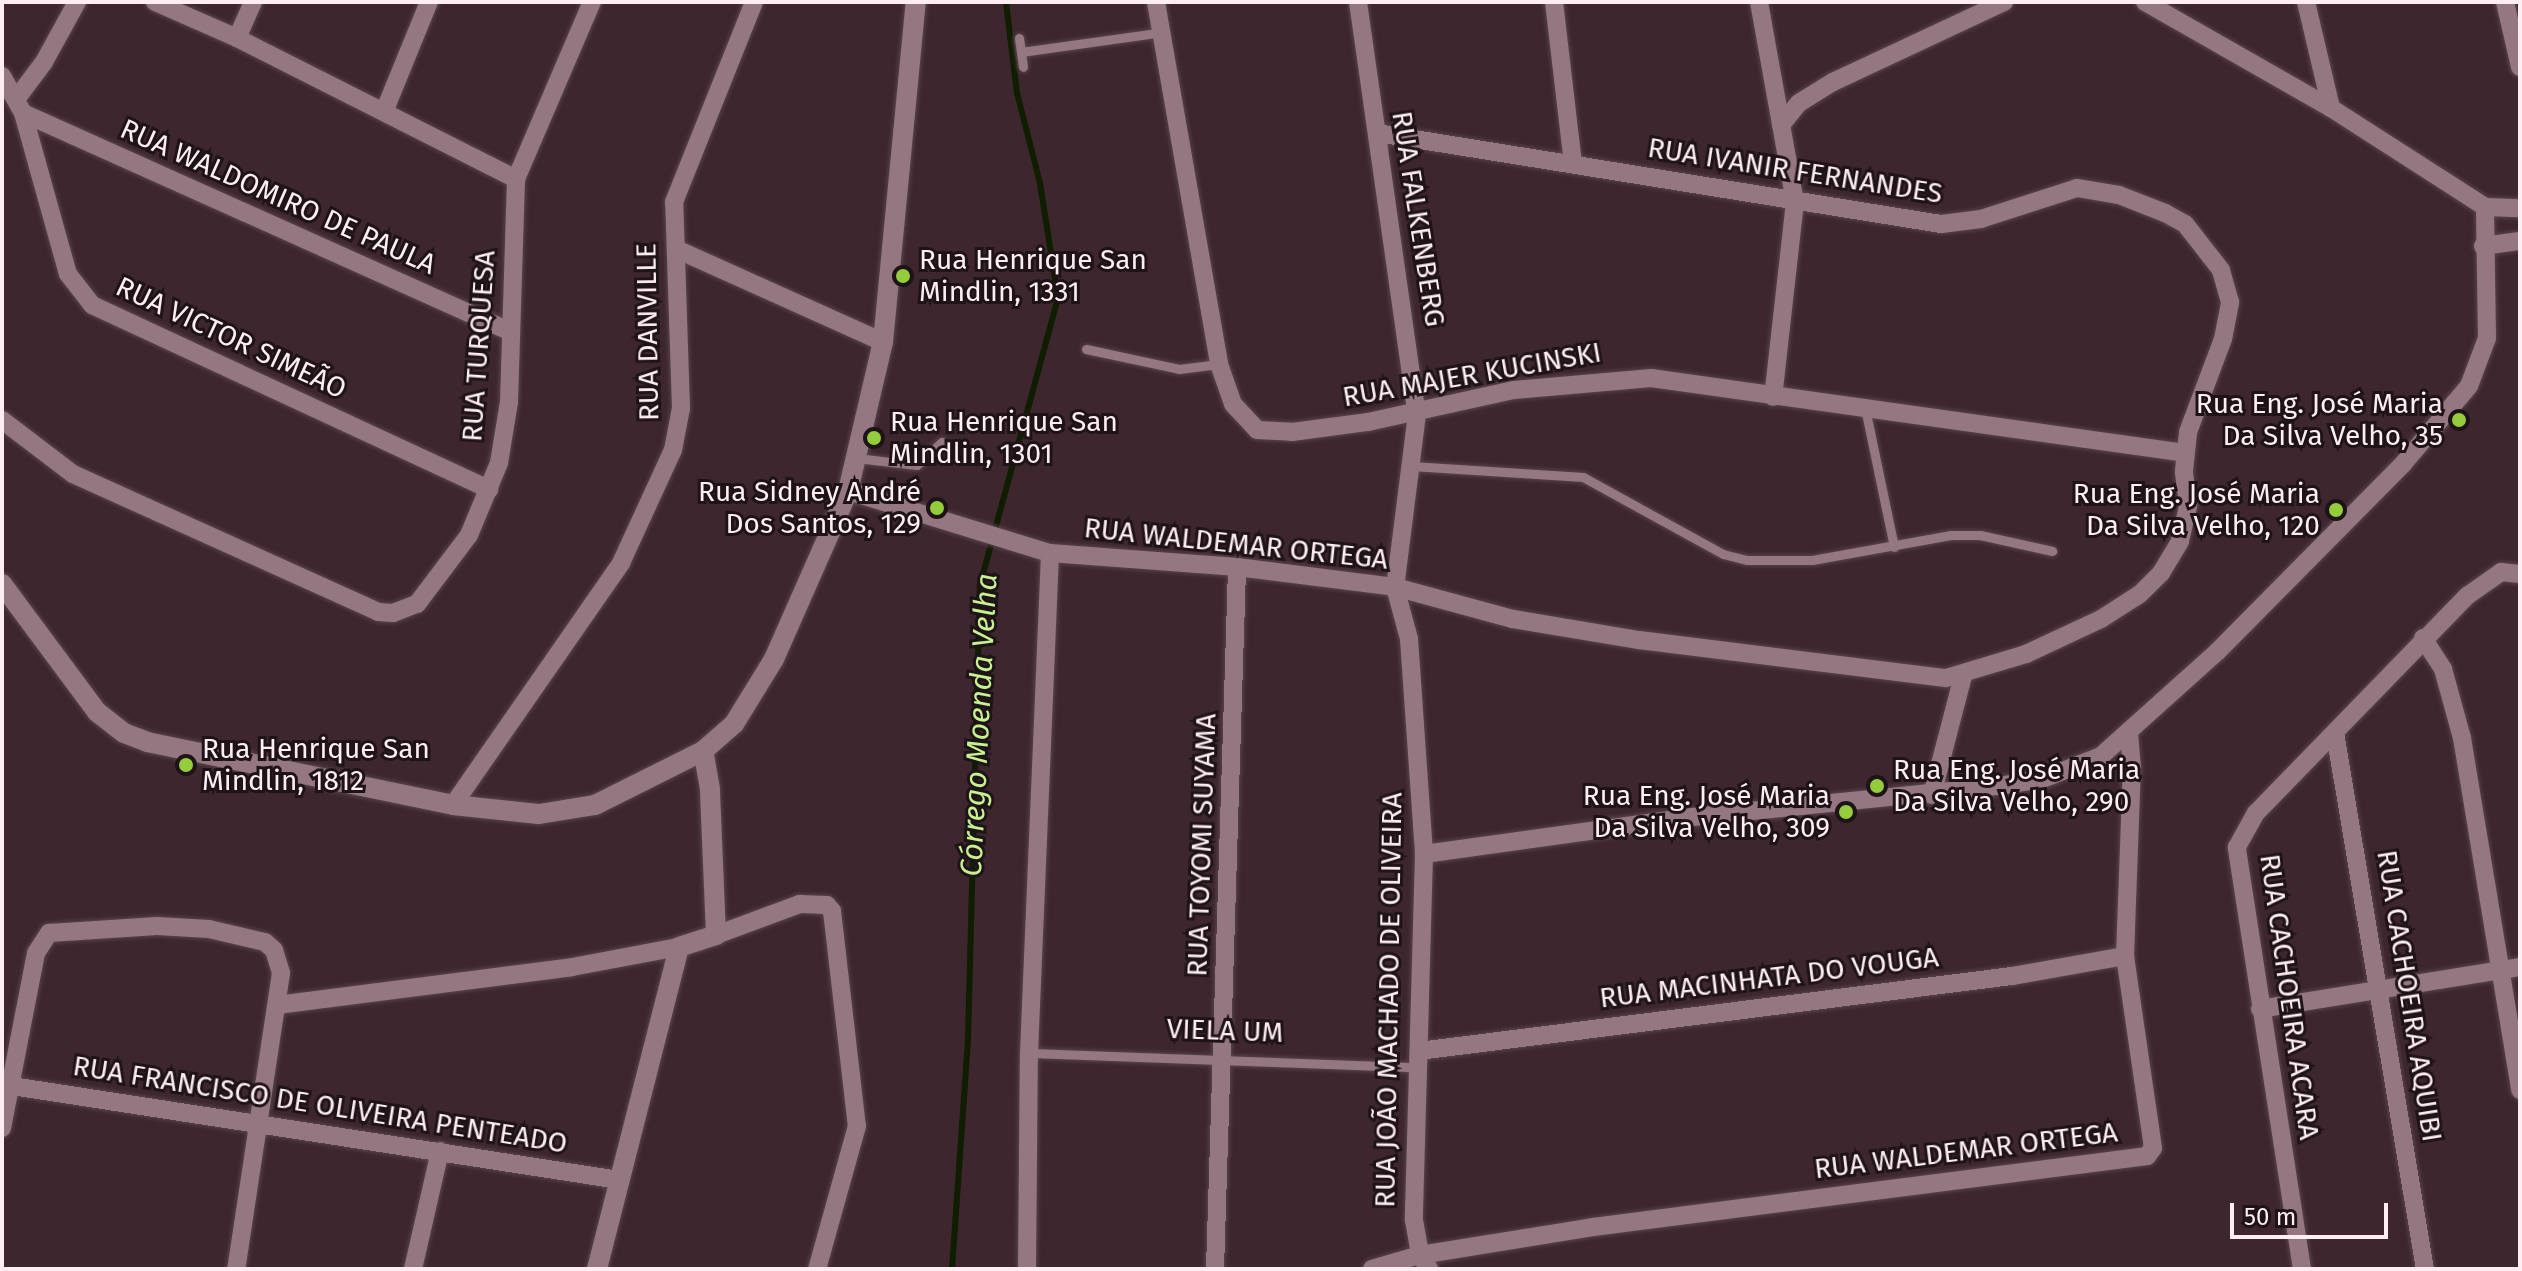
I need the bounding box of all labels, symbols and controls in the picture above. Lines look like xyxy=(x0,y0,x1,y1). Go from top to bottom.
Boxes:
street label: RUA FALKENBERG xyxy=(1384,109,1452,329)
street label: RUA WALDOMIRO DE PAULA xyxy=(115,112,441,282)
street label: RUA IVANIR FERNANDES xyxy=(1645,131,1945,211)
street label: RUA DANVILLE xyxy=(630,243,666,421)
place label: Rua Henrique San Mindlin, 1331 xyxy=(919,243,1147,309)
street label: RUA TURQUESA xyxy=(456,249,502,443)
marker: Rua Henrique San Mindlin, 1331 xyxy=(894,267,912,285)
street label: RUA VICTOR SIMEÃO xyxy=(110,270,352,406)
street label: RUA MAJER KUCINSKI xyxy=(1340,336,1604,414)
place label: Rua Eng. José Maria Da Silva Velho, 35 xyxy=(2196,387,2443,453)
place label: Rua Henrique San Mindlin, 1301 xyxy=(890,405,1118,471)
marker: Rua Eng. José Maria Da Silva Velho, 35 xyxy=(2450,411,2468,429)
marker: Rua Henrique San Mindlin, 1301 xyxy=(865,429,883,447)
place label: Rua Sidney André Dos Santos, 129 xyxy=(698,475,921,541)
place label: Rua Eng. José Maria Da Silva Velho, 120 xyxy=(2073,477,2320,543)
marker: Rua Sidney André Dos Santos, 129 xyxy=(928,499,946,517)
marker: Rua Eng. José Maria Da Silva Velho, 120 xyxy=(2327,501,2345,519)
street label: RUA WALDEMAR ORTEGA xyxy=(1082,511,1390,577)
water label: Córrego Moenda Velha xyxy=(953,573,1005,877)
street label: RUA TOYOMI SUYAMA xyxy=(1181,713,1223,977)
place label: Rua Henrique San Mindlin, 1812 xyxy=(202,732,430,798)
place label: Rua Eng. José Maria Da Silva Velho, 290 xyxy=(1893,753,2140,819)
marker: Rua Henrique San Mindlin, 1812 xyxy=(177,756,195,774)
marker: Rua Eng. José Maria Da Silva Velho, 290 xyxy=(1868,777,1886,795)
place label: Rua Eng. José Maria Da Silva Velho, 309 xyxy=(1583,779,1830,845)
street label: RUA JOÃO MACHADO DE OLIVEIRA xyxy=(1369,792,1409,1208)
marker: Rua Eng. José Maria Da Silva Velho, 309 xyxy=(1837,803,1855,821)
street label: RUA CACHOEIRA AQUIBI xyxy=(2369,848,2449,1144)
street label: RUA CACHOEIRA ACARA xyxy=(2252,852,2326,1142)
street label: RUA MACINHATA DO VOUGA xyxy=(1598,941,1940,1015)
street label: VIELA UM xyxy=(1166,1012,1284,1050)
street label: RUA FRANCISCO DE OLIVEIRA PENTEADO xyxy=(70,1049,570,1161)
street label: RUA WALDEMAR ORTEGA xyxy=(1812,1116,2120,1186)
scale bar xyxy=(2234,1187,2392,1237)
text: 50 m xyxy=(2244,1203,2296,1231)

